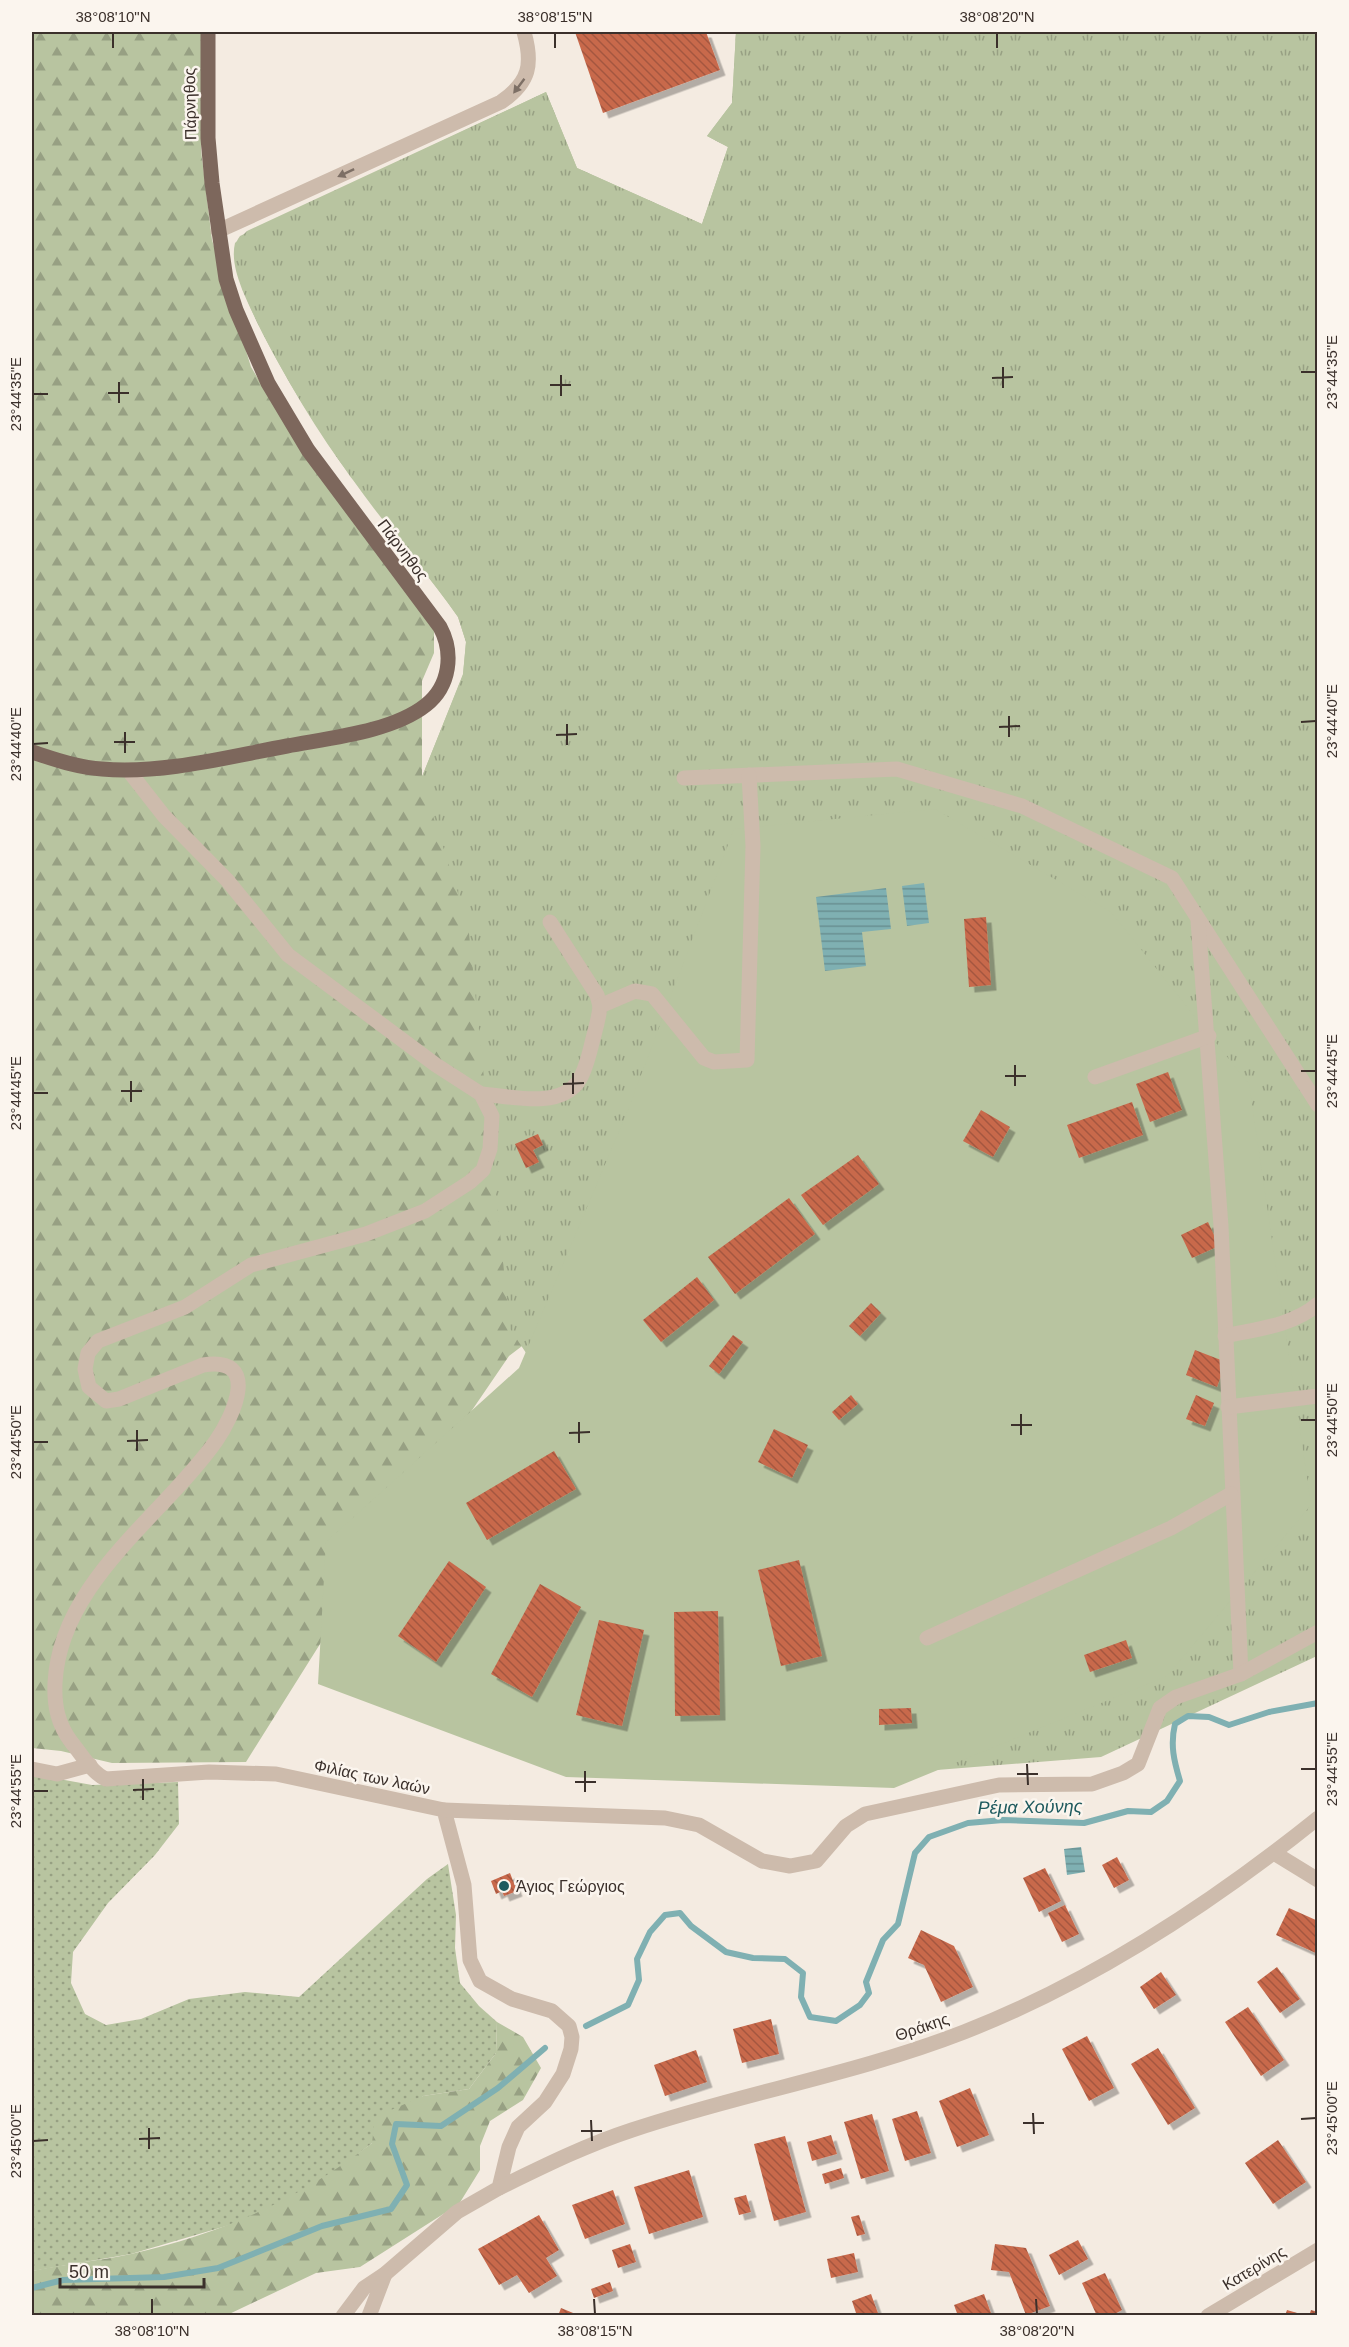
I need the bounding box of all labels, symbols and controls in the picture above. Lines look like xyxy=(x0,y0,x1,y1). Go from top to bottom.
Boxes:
text: 38°08'10"N xyxy=(75,8,151,25)
text: 38°08'15"N xyxy=(517,8,593,25)
text: 38°08'20"N xyxy=(959,8,1035,25)
street label: Πάρνηθος xyxy=(181,67,199,140)
one-way arrow xyxy=(512,78,525,94)
one-way arrow xyxy=(337,168,354,177)
text: 23°44'35"E xyxy=(1323,335,1340,409)
text: 23°44'35"E xyxy=(7,357,24,431)
street label: Πάρνηθος xyxy=(374,516,432,584)
text: 23°44'40"E xyxy=(1323,684,1340,758)
text: 23°44'40"E xyxy=(7,707,24,781)
text: 23°44'45"E xyxy=(1323,1034,1340,1108)
text: 23°44'45"E xyxy=(7,1056,24,1130)
text: 23°44'50"E xyxy=(1323,1383,1340,1457)
text: 23°44'50"E xyxy=(7,1405,24,1479)
text: 23°44'55"E xyxy=(1323,1732,1340,1806)
text: 23°44'55"E xyxy=(7,1754,24,1828)
street label: Φιλίας των λαών xyxy=(313,1756,431,1798)
water label: Ρέμα Χούνης xyxy=(977,1796,1083,1818)
place label: Άγιος Γεώργιος xyxy=(516,1878,625,1895)
marker: Άγιος Γεώργιος xyxy=(497,1879,511,1893)
street label: Θράκης xyxy=(893,2010,951,2044)
text: 23°45'00"E xyxy=(1323,2081,1340,2155)
text: 23°45'00"E xyxy=(7,2104,24,2178)
street label: Κατερίνης xyxy=(1219,2242,1289,2293)
scale bar xyxy=(60,2251,204,2289)
text: 50 m xyxy=(69,2262,109,2282)
text: 38°08'10"N xyxy=(114,2322,190,2339)
text: 38°08'15"N xyxy=(557,2322,633,2339)
text: 38°08'20"N xyxy=(999,2322,1075,2339)

